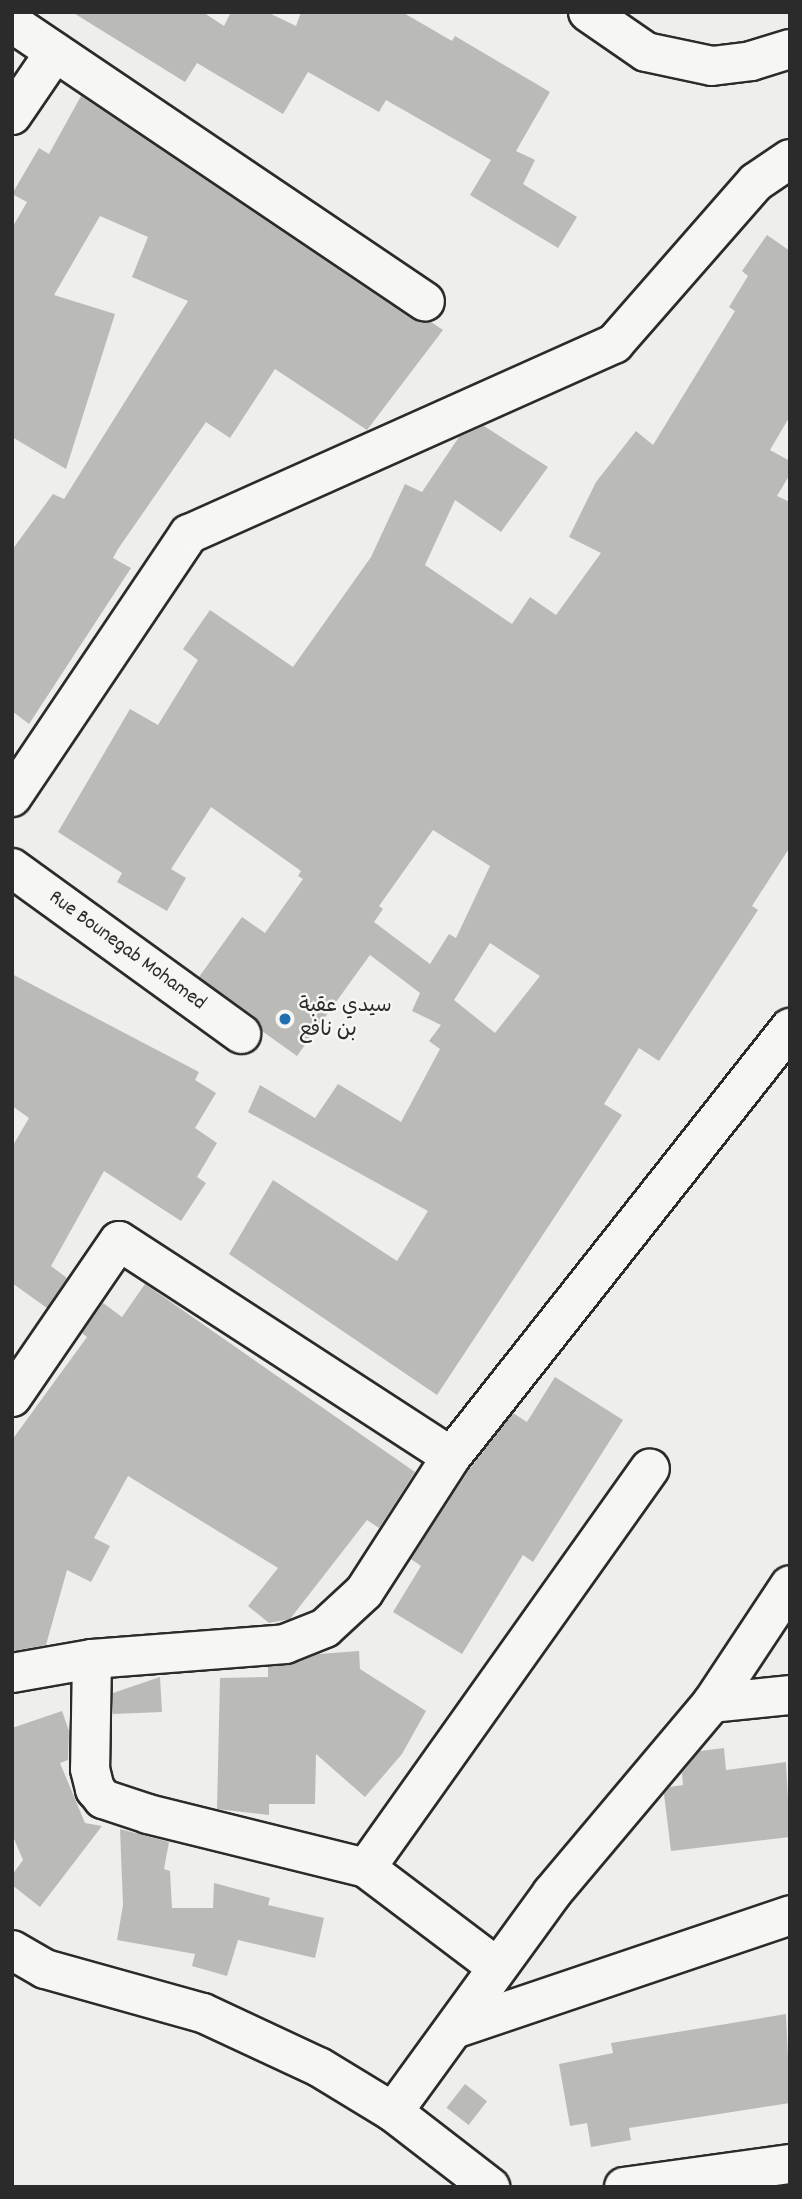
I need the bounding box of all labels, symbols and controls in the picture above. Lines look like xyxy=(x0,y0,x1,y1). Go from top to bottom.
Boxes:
street label: Rue Bounegab Mohamed xyxy=(43,885,211,1017)
place label: سيدي عقبة بن نافع xyxy=(299,994,392,1044)
marker: سيدي عقبة بن نافع xyxy=(277,1011,293,1027)

